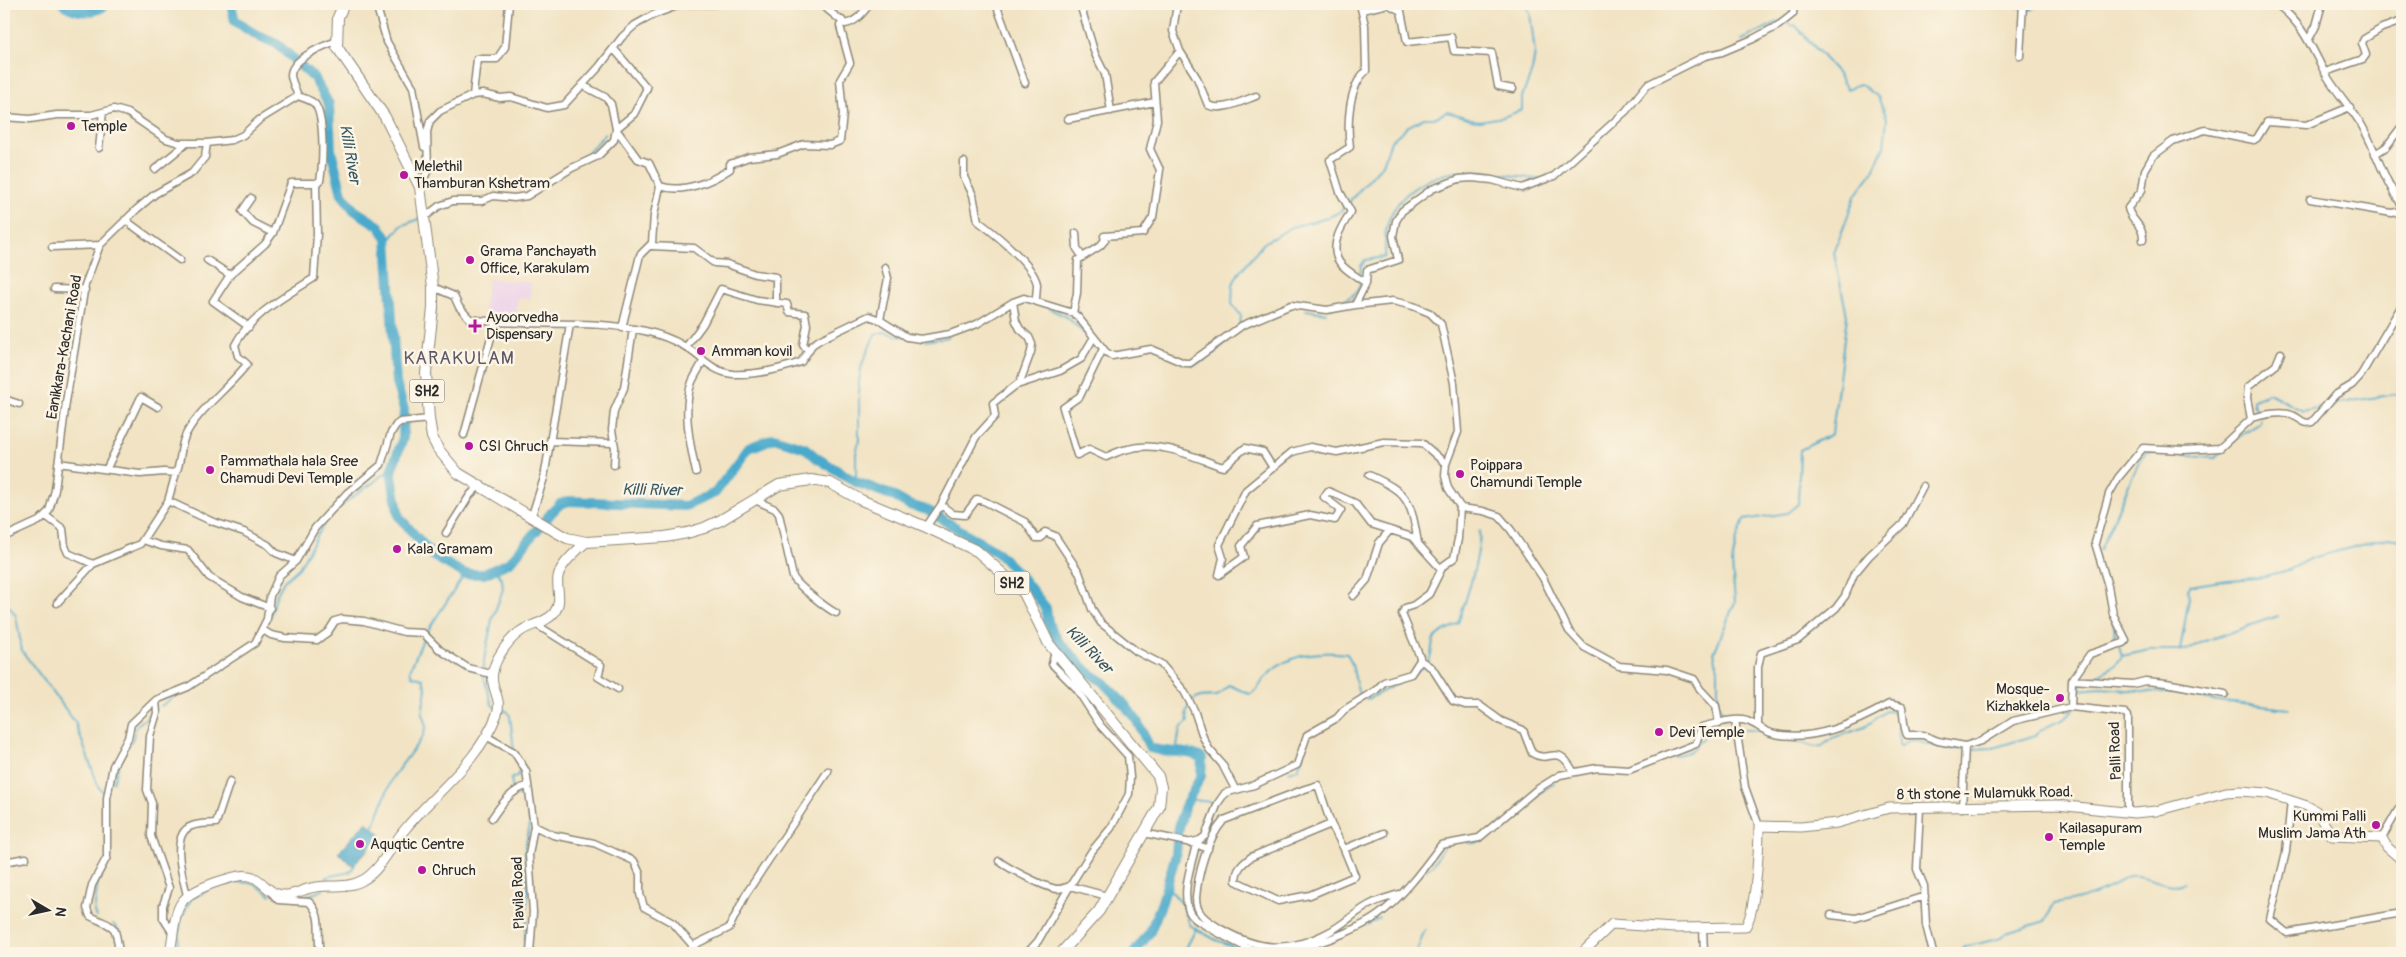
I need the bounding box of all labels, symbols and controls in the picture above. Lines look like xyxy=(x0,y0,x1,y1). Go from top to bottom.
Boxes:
place label: Temple xyxy=(81,117,128,136)
marker: Temple xyxy=(65,120,77,132)
water label: Killi River xyxy=(335,123,365,188)
place label: Melethil Thamburan Kshetram xyxy=(414,157,550,193)
marker: Melethil Thamburan Kshetram xyxy=(398,169,410,181)
place label: Grama Panchayath Office, Karakulam xyxy=(480,242,596,278)
marker: Grama Panchayath Office, Karakulam xyxy=(464,254,476,266)
street label: Eanikkara-Kachani Road xyxy=(42,273,87,421)
place label: Ayoorvedha Dispensary xyxy=(486,308,559,344)
marker: Ayoorvedha Dispensary xyxy=(468,319,482,333)
place label: Amman kovil xyxy=(711,342,793,361)
marker: Amman kovil xyxy=(695,345,707,357)
district label: KARAKULAM xyxy=(403,347,515,370)
road number: SH2 xyxy=(410,380,444,402)
place label: CSI Chruch xyxy=(479,437,548,456)
marker: CSI Chruch xyxy=(463,440,475,452)
place label: Pammathala hala Sree Chamudi Devi Temple xyxy=(220,452,359,488)
place label: Poippara Chamundi Temple xyxy=(1470,456,1583,492)
marker: Pammathala hala Sree Chamudi Devi Temple xyxy=(204,464,216,476)
marker: Poippara Chamundi Temple xyxy=(1454,468,1466,480)
water label: Killi River xyxy=(622,479,684,501)
place label: Kala Gramam xyxy=(407,540,493,559)
marker: Kala Gramam xyxy=(391,543,403,555)
road number: SH2 xyxy=(994,572,1030,594)
water label: Killi River xyxy=(1061,621,1119,680)
place label: Mosque- Kizhakkela xyxy=(1986,680,2050,716)
marker: Mosque- Kizhakkela xyxy=(2054,692,2066,704)
street label: Palli Road xyxy=(2105,721,2126,781)
place label: Devi Temple xyxy=(1669,723,1745,742)
marker: Devi Temple xyxy=(1653,726,1665,738)
street label: 8 th stone - Mulamukk Road. xyxy=(1897,782,2073,805)
place label: Kummi Palli Muslim Jama Ath xyxy=(2258,807,2366,843)
place label: Kailasapuram Temple xyxy=(2059,819,2142,855)
marker: Kummi Palli Muslim Jama Ath xyxy=(2370,819,2382,831)
marker: Kailasapuram Temple xyxy=(2043,831,2055,843)
place label: Aquqtic Centre xyxy=(370,835,465,854)
marker: Aquqtic Centre xyxy=(354,838,366,850)
street label: Plavila Road xyxy=(508,856,529,930)
place label: Chruch xyxy=(432,861,476,880)
marker: Chruch xyxy=(416,864,428,876)
north arrow xyxy=(22,884,72,934)
text: N xyxy=(51,906,69,918)

